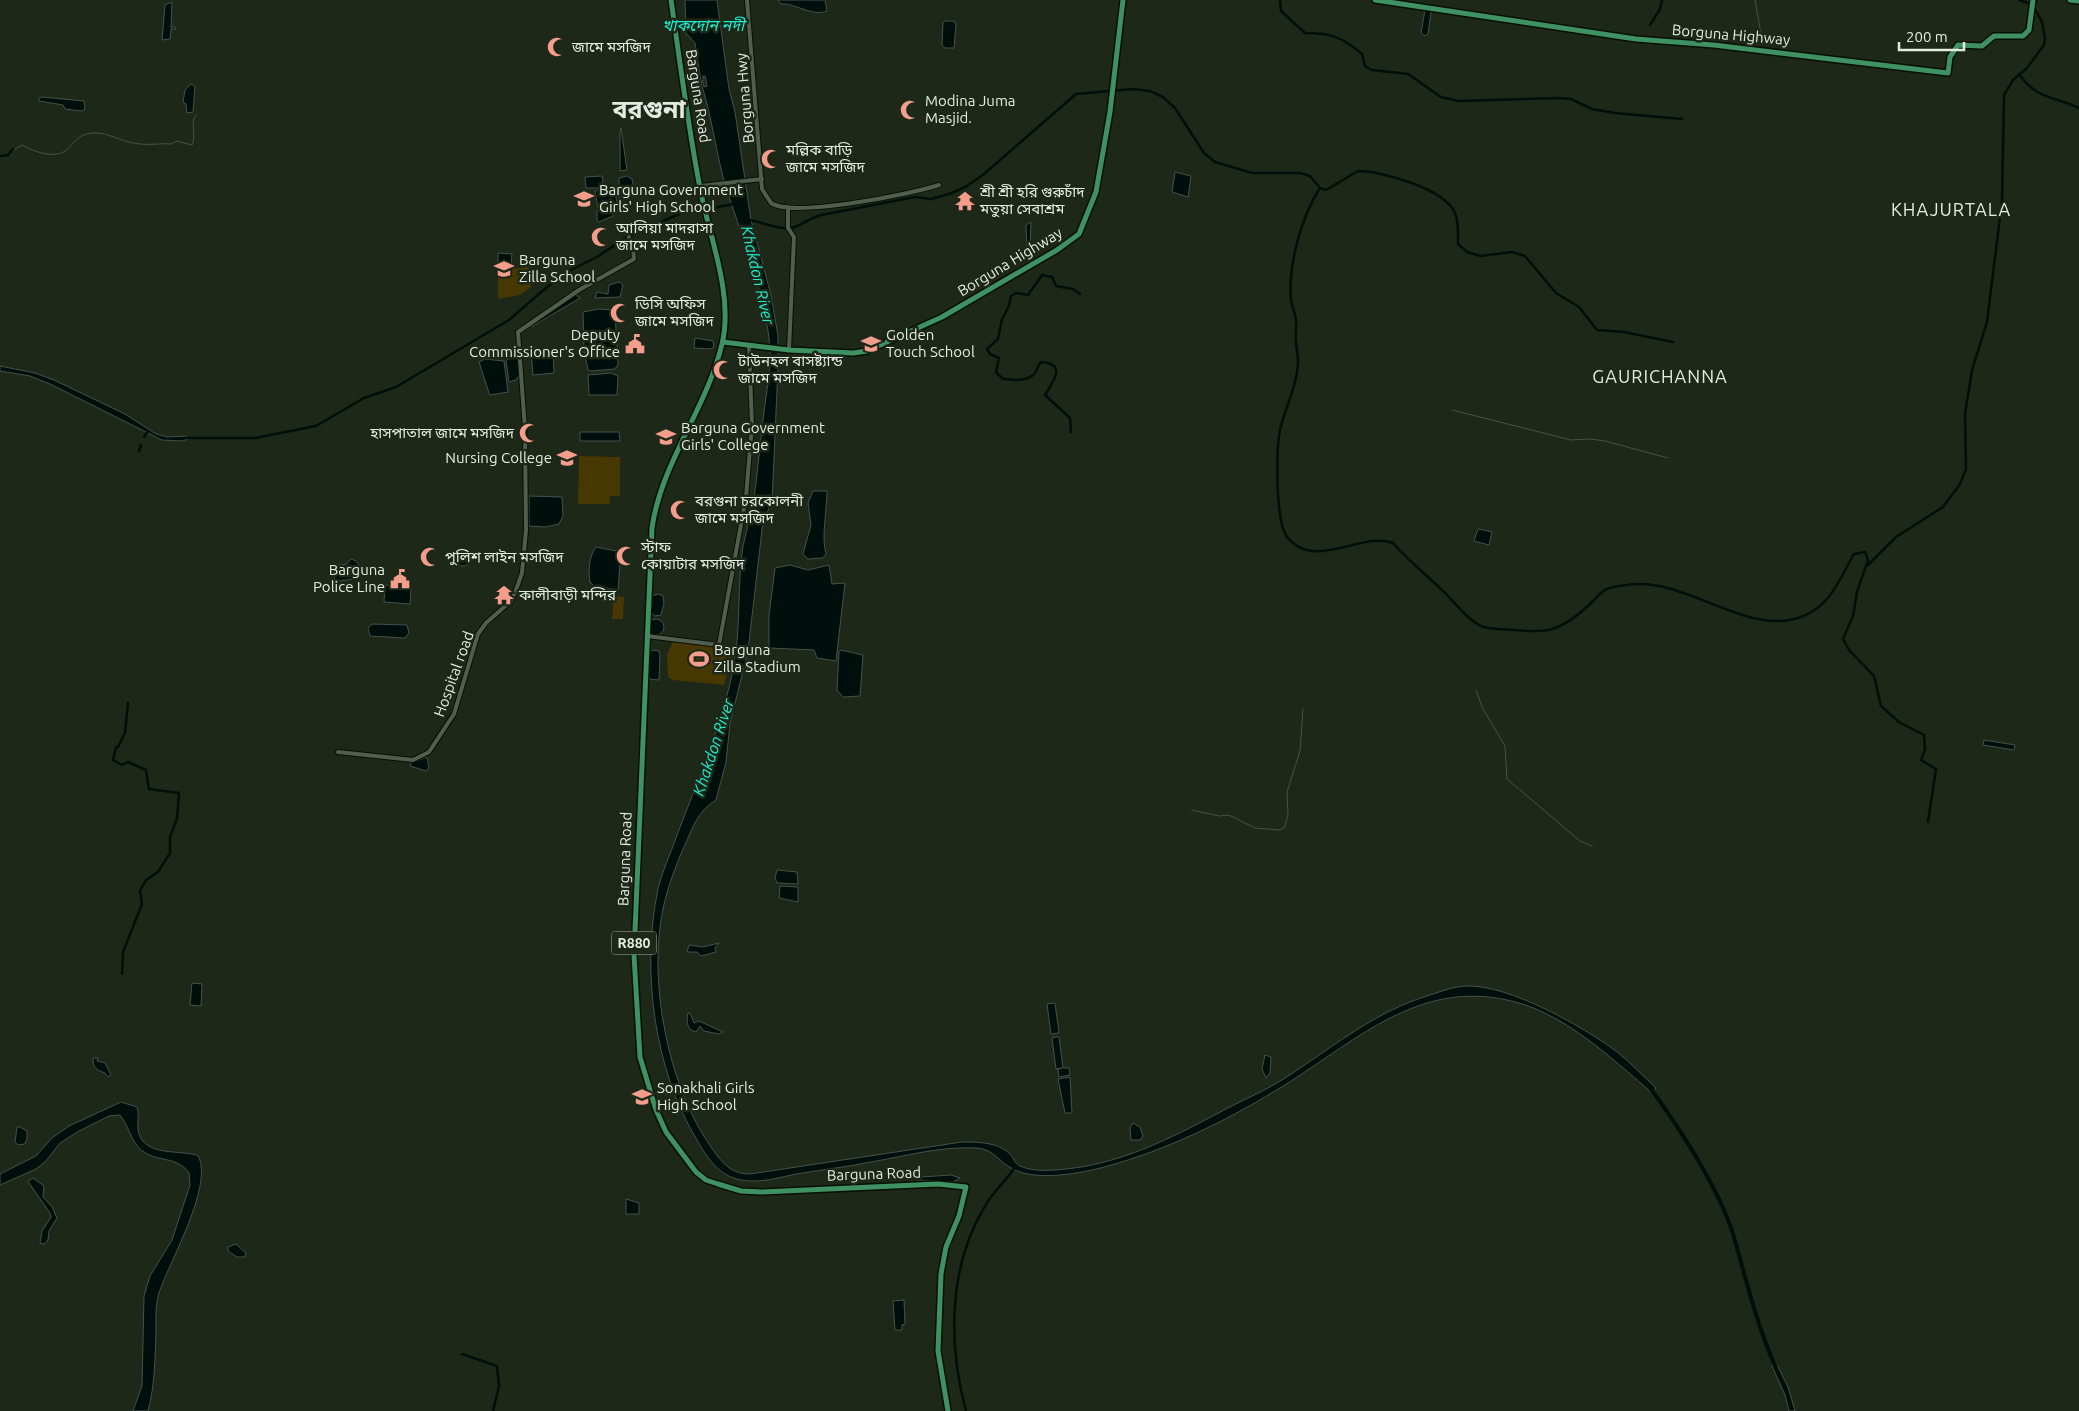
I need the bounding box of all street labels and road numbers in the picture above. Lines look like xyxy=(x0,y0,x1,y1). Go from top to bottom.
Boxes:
street label: Borguna Highway xyxy=(1671,21,1791,48)
street label: Barguna Road xyxy=(683,48,714,144)
street label: Borguna Hwy xyxy=(732,52,757,144)
street label: Borguna Highway xyxy=(954,224,1065,299)
street label: Hospital road xyxy=(430,629,477,719)
street label: Barguna Road xyxy=(614,812,635,906)
road number: R880 xyxy=(612,931,656,954)
street label: Barguna Road xyxy=(827,1163,921,1184)

